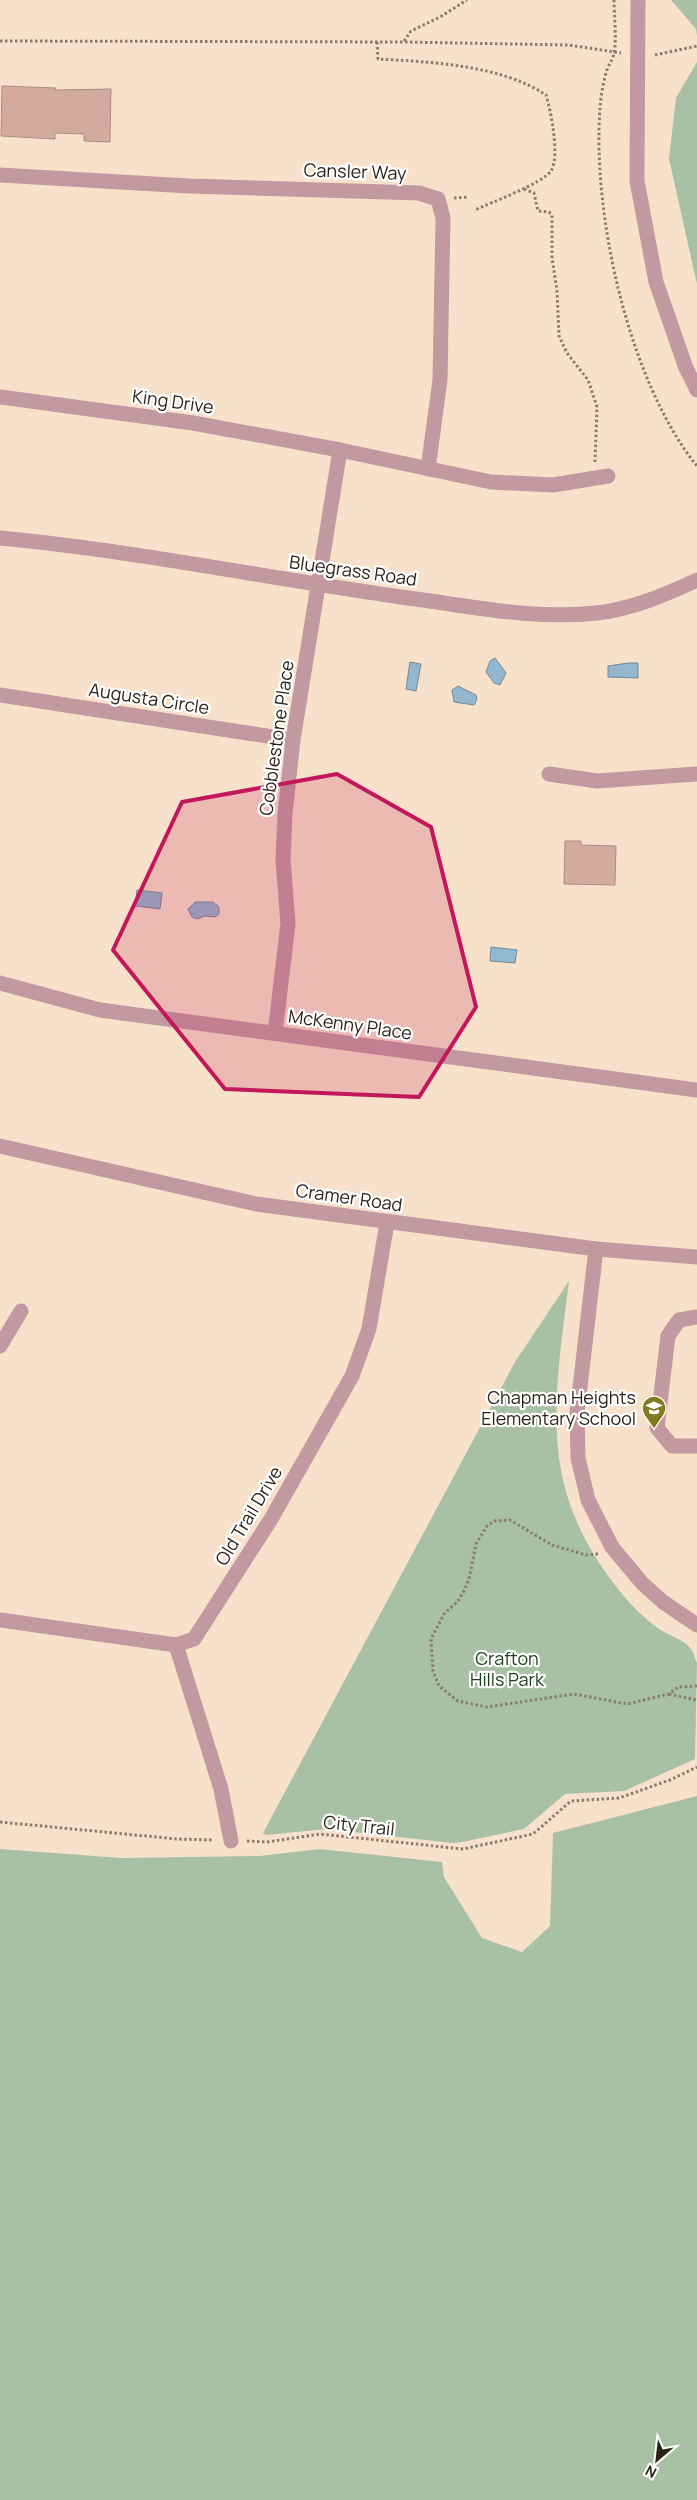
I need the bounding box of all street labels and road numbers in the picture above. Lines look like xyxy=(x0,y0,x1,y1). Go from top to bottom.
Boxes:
street label: Cansler Way xyxy=(303,157,407,185)
street label: King Drive xyxy=(131,383,215,419)
street label: Bluegrass Road xyxy=(288,549,418,591)
street label: Cobblestone Place xyxy=(253,659,299,817)
street label: Augusta Circle xyxy=(87,677,211,719)
street label: McKenny Place xyxy=(287,1003,414,1045)
street label: Cramer Road xyxy=(294,1178,404,1216)
street label: Old Trail Drive xyxy=(209,1461,287,1569)
street label: City Trail xyxy=(322,1809,396,1841)

